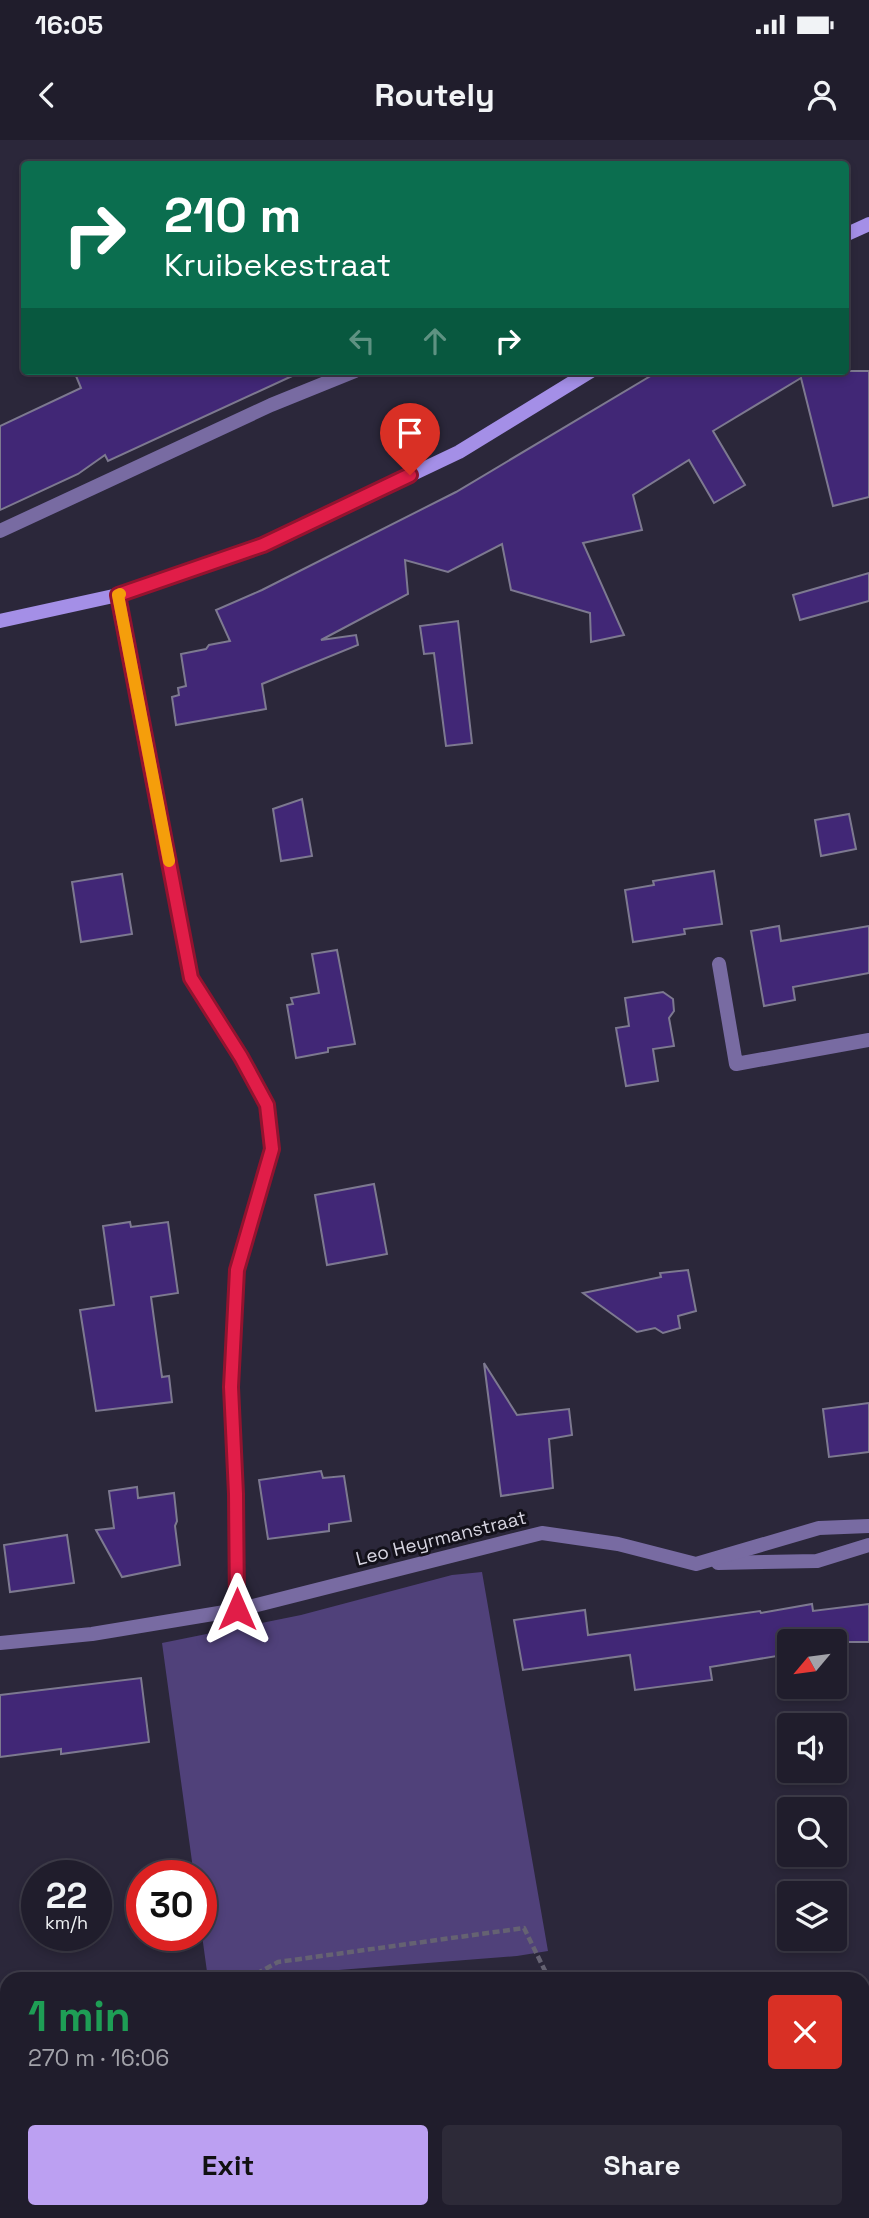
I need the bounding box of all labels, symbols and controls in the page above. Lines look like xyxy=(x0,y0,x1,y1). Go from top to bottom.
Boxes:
text: 16:05 xyxy=(35,8,103,42)
text: Routely xyxy=(374,75,495,115)
icon: back xyxy=(28,76,66,114)
icon: person xyxy=(803,76,841,114)
text: 210 m xyxy=(164,184,301,246)
icon: right xyxy=(49,189,140,280)
text: Kruibekestraat xyxy=(164,245,391,285)
icon: left xyxy=(343,322,381,360)
icon: ahead xyxy=(416,322,454,360)
icon: right xyxy=(489,322,527,360)
pin xyxy=(380,403,440,475)
icon: arrive xyxy=(391,414,429,452)
street label: Leo Heyrmanstraat xyxy=(353,1505,529,1571)
position arrow xyxy=(200,1572,274,1646)
north arrow xyxy=(777,1629,847,1699)
map controls xyxy=(777,1629,847,1951)
button: sound xyxy=(777,1713,847,1783)
button: search xyxy=(777,1797,847,1867)
speed limit sign: 30 xyxy=(126,1860,217,1951)
text: 22 xyxy=(46,1874,87,1918)
button: layers xyxy=(777,1881,847,1951)
text: km/h xyxy=(45,1911,88,1934)
text: 1 min xyxy=(28,1990,131,2043)
button: close xyxy=(768,1995,842,2069)
text: 270 m · 16:06 xyxy=(28,2043,169,2073)
button: Exit xyxy=(28,2125,428,2205)
button: Share xyxy=(442,2125,842,2205)

